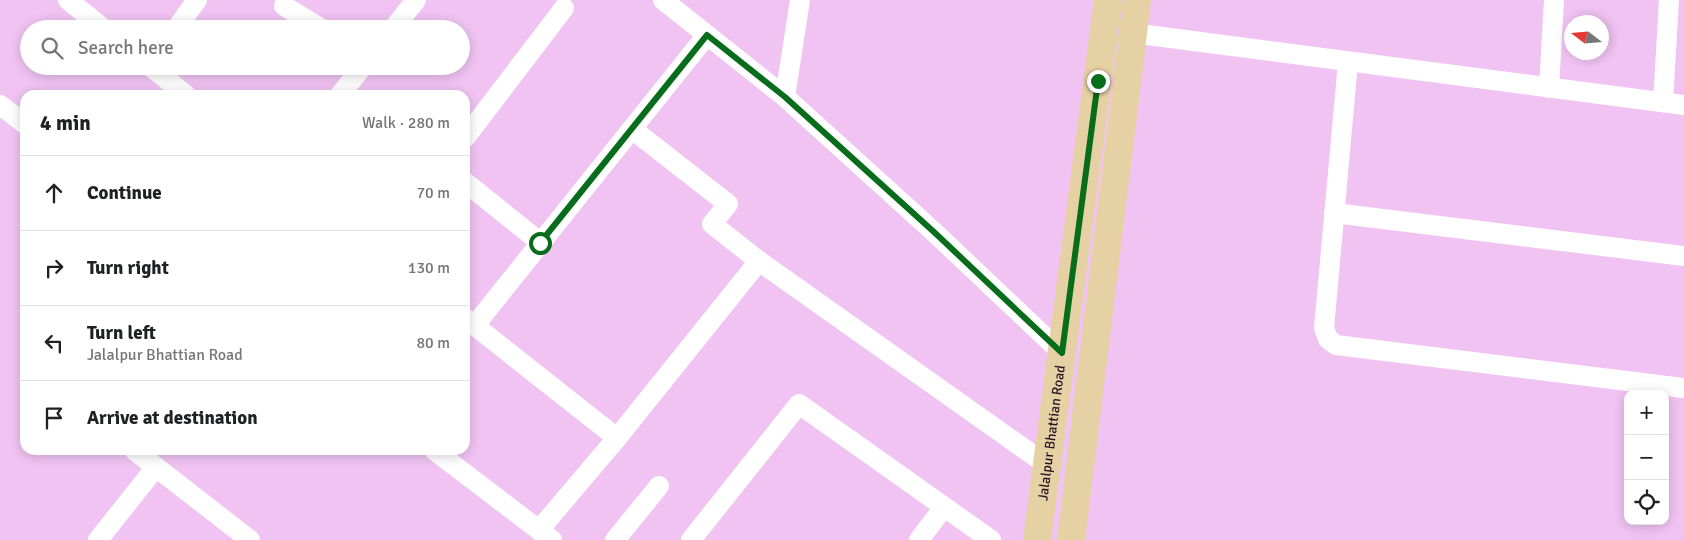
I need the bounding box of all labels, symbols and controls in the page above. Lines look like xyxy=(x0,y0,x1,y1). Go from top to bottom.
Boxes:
north arrow xyxy=(1564,15,1609,60)
search box xyxy=(20,20,470,75)
icon: search xyxy=(38,34,66,62)
text: Search here xyxy=(78,36,174,60)
route end xyxy=(1087,70,1110,93)
text: 4 min xyxy=(40,110,91,136)
text: Walk · 280 m xyxy=(362,113,450,133)
icon: ahead xyxy=(40,179,68,207)
text: Continue xyxy=(87,181,162,205)
text: 70 m xyxy=(416,183,450,203)
route start xyxy=(529,232,552,255)
icon: right xyxy=(40,254,68,282)
text: Turn right xyxy=(87,256,169,280)
text: 130 m xyxy=(408,258,450,278)
text: Turn left xyxy=(87,321,156,345)
icon: left xyxy=(40,329,68,357)
text: 80 m xyxy=(416,333,450,353)
text: Jalalpur Bhattian Road xyxy=(87,345,243,365)
street label: Jalalpur Bhattian Road xyxy=(1034,364,1068,502)
map controls xyxy=(1624,390,1669,525)
button: + xyxy=(1624,390,1669,435)
icon: arrive xyxy=(40,404,68,432)
text: Arrive at destination xyxy=(87,406,258,430)
button: − xyxy=(1624,435,1669,480)
button: locate xyxy=(1624,480,1669,525)

